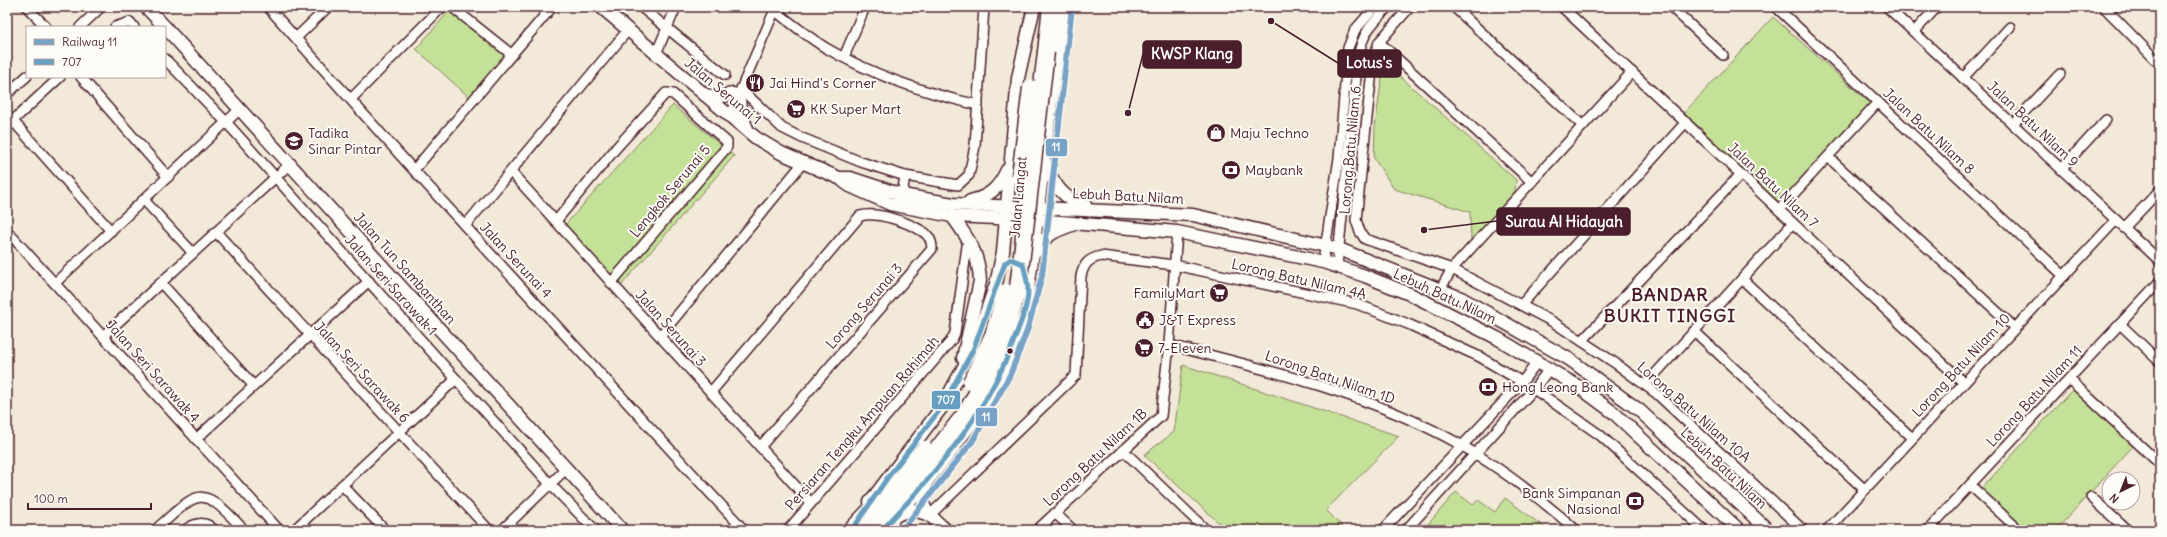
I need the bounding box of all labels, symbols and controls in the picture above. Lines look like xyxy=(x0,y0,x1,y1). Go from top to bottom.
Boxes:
legend xyxy=(26,26,166,78)
text: Railway 11 xyxy=(62,34,117,49)
callout: KWSP Klang xyxy=(1143,41,1241,68)
text: KWSP Klang xyxy=(1151,44,1233,64)
callout: Lotus's xyxy=(1338,50,1401,77)
text: Lotus's xyxy=(1346,53,1392,72)
text: 707 xyxy=(62,54,82,69)
street label: Jalan Serunai 1 xyxy=(681,54,765,128)
restaurant icon: Jai Hind's Corner xyxy=(744,72,766,94)
place label: Jai Hind's Corner xyxy=(769,74,877,92)
street label: Jalan Batu Nilam 9 xyxy=(1984,77,2082,171)
street label: Jalan Batu Nilam 8 xyxy=(1879,84,1979,178)
street label: Lorong Batu Nilam 6 xyxy=(1335,85,1365,215)
supermarket icon: KK Super Mart xyxy=(785,98,807,120)
place label: KK Super Mart xyxy=(810,100,901,118)
shop icon: Maju Techno xyxy=(1205,122,1227,144)
place label: Tadika Sinar Pintar xyxy=(308,124,382,158)
place label: Maju Techno xyxy=(1230,124,1309,142)
school or university icon: Tadika Sinar Pintar xyxy=(283,130,305,152)
line badge: 11 xyxy=(1045,138,1068,157)
street label: Jalan Batu Nilam 7 xyxy=(1724,138,1822,232)
text: 11 xyxy=(1052,140,1060,154)
street label: Lengkok Serunai 5 xyxy=(626,141,714,241)
street label: Jalan Langat xyxy=(1005,155,1031,239)
bank icon: Maybank xyxy=(1220,159,1242,181)
place label: Maybank xyxy=(1245,161,1303,179)
street label: Lebuh Batu Nilam xyxy=(1072,184,1184,208)
street label: Jalan Tun Sambanthan xyxy=(350,208,460,328)
callout: Surau Al Hidayah xyxy=(1497,208,1630,235)
text: Surau Al Hidayah xyxy=(1505,212,1623,232)
street label: Jalan Serunai 4 xyxy=(476,218,556,302)
street label: Jalan Seri Sarawak 1 xyxy=(341,231,441,339)
street label: Lorong Batu Nilam 4A xyxy=(1230,255,1368,303)
street label: Lorong Serunai 3 xyxy=(822,259,906,353)
street label: Lebuh Batu Nilam xyxy=(1391,264,1499,328)
supermarket icon: FamilyMart xyxy=(1208,282,1230,304)
district label: BANDAR BUKIT TINGGI xyxy=(1604,283,1736,327)
place label: FamilyMart xyxy=(1134,284,1205,302)
street label: Jalan Serunai 3 xyxy=(632,286,710,370)
public building icon: J&T Express xyxy=(1134,309,1156,331)
street label: Lorong Batu Nilam 10 xyxy=(1908,309,2014,421)
place label: J&T Express xyxy=(1159,311,1236,329)
street label: Jalan Seri Sarawak 4 xyxy=(102,316,204,426)
street label: Jalan Seri Sarawak 6 xyxy=(310,318,414,426)
street label: Persiaran Tengku Ampuan Rahimah xyxy=(781,332,943,514)
supermarket icon: 7-Eleven xyxy=(1133,337,1155,359)
place label: 7-Eleven xyxy=(1158,339,1212,357)
street label: Lorong Batu Nilam 11 xyxy=(1982,342,2086,450)
unlabelled marker xyxy=(1005,346,1015,356)
street label: Lorong Batu Nilam 1D xyxy=(1263,346,1397,408)
street label: Lorong Batu Nilam 10A xyxy=(1634,358,1754,466)
bank icon: Hong Leong Bank xyxy=(1477,376,1499,398)
place label: Hong Leong Bank xyxy=(1502,378,1613,396)
line badge: 707 xyxy=(931,390,961,410)
text: 707 xyxy=(937,393,956,407)
street label: Lorong Batu Nilam 1B xyxy=(1039,404,1151,510)
line badge: 11 xyxy=(975,407,998,427)
text: 11 xyxy=(982,410,990,424)
street label: Lebuh Batu Nilam xyxy=(1677,423,1771,513)
north arrow xyxy=(2101,471,2141,511)
place label: Bank Simpanan Nasional xyxy=(1522,484,1621,518)
scale bar xyxy=(28,485,151,511)
bank icon: Bank Simpanan Nasional xyxy=(1624,490,1646,512)
text: 100 m xyxy=(34,491,68,506)
text: N xyxy=(2107,491,2122,506)

